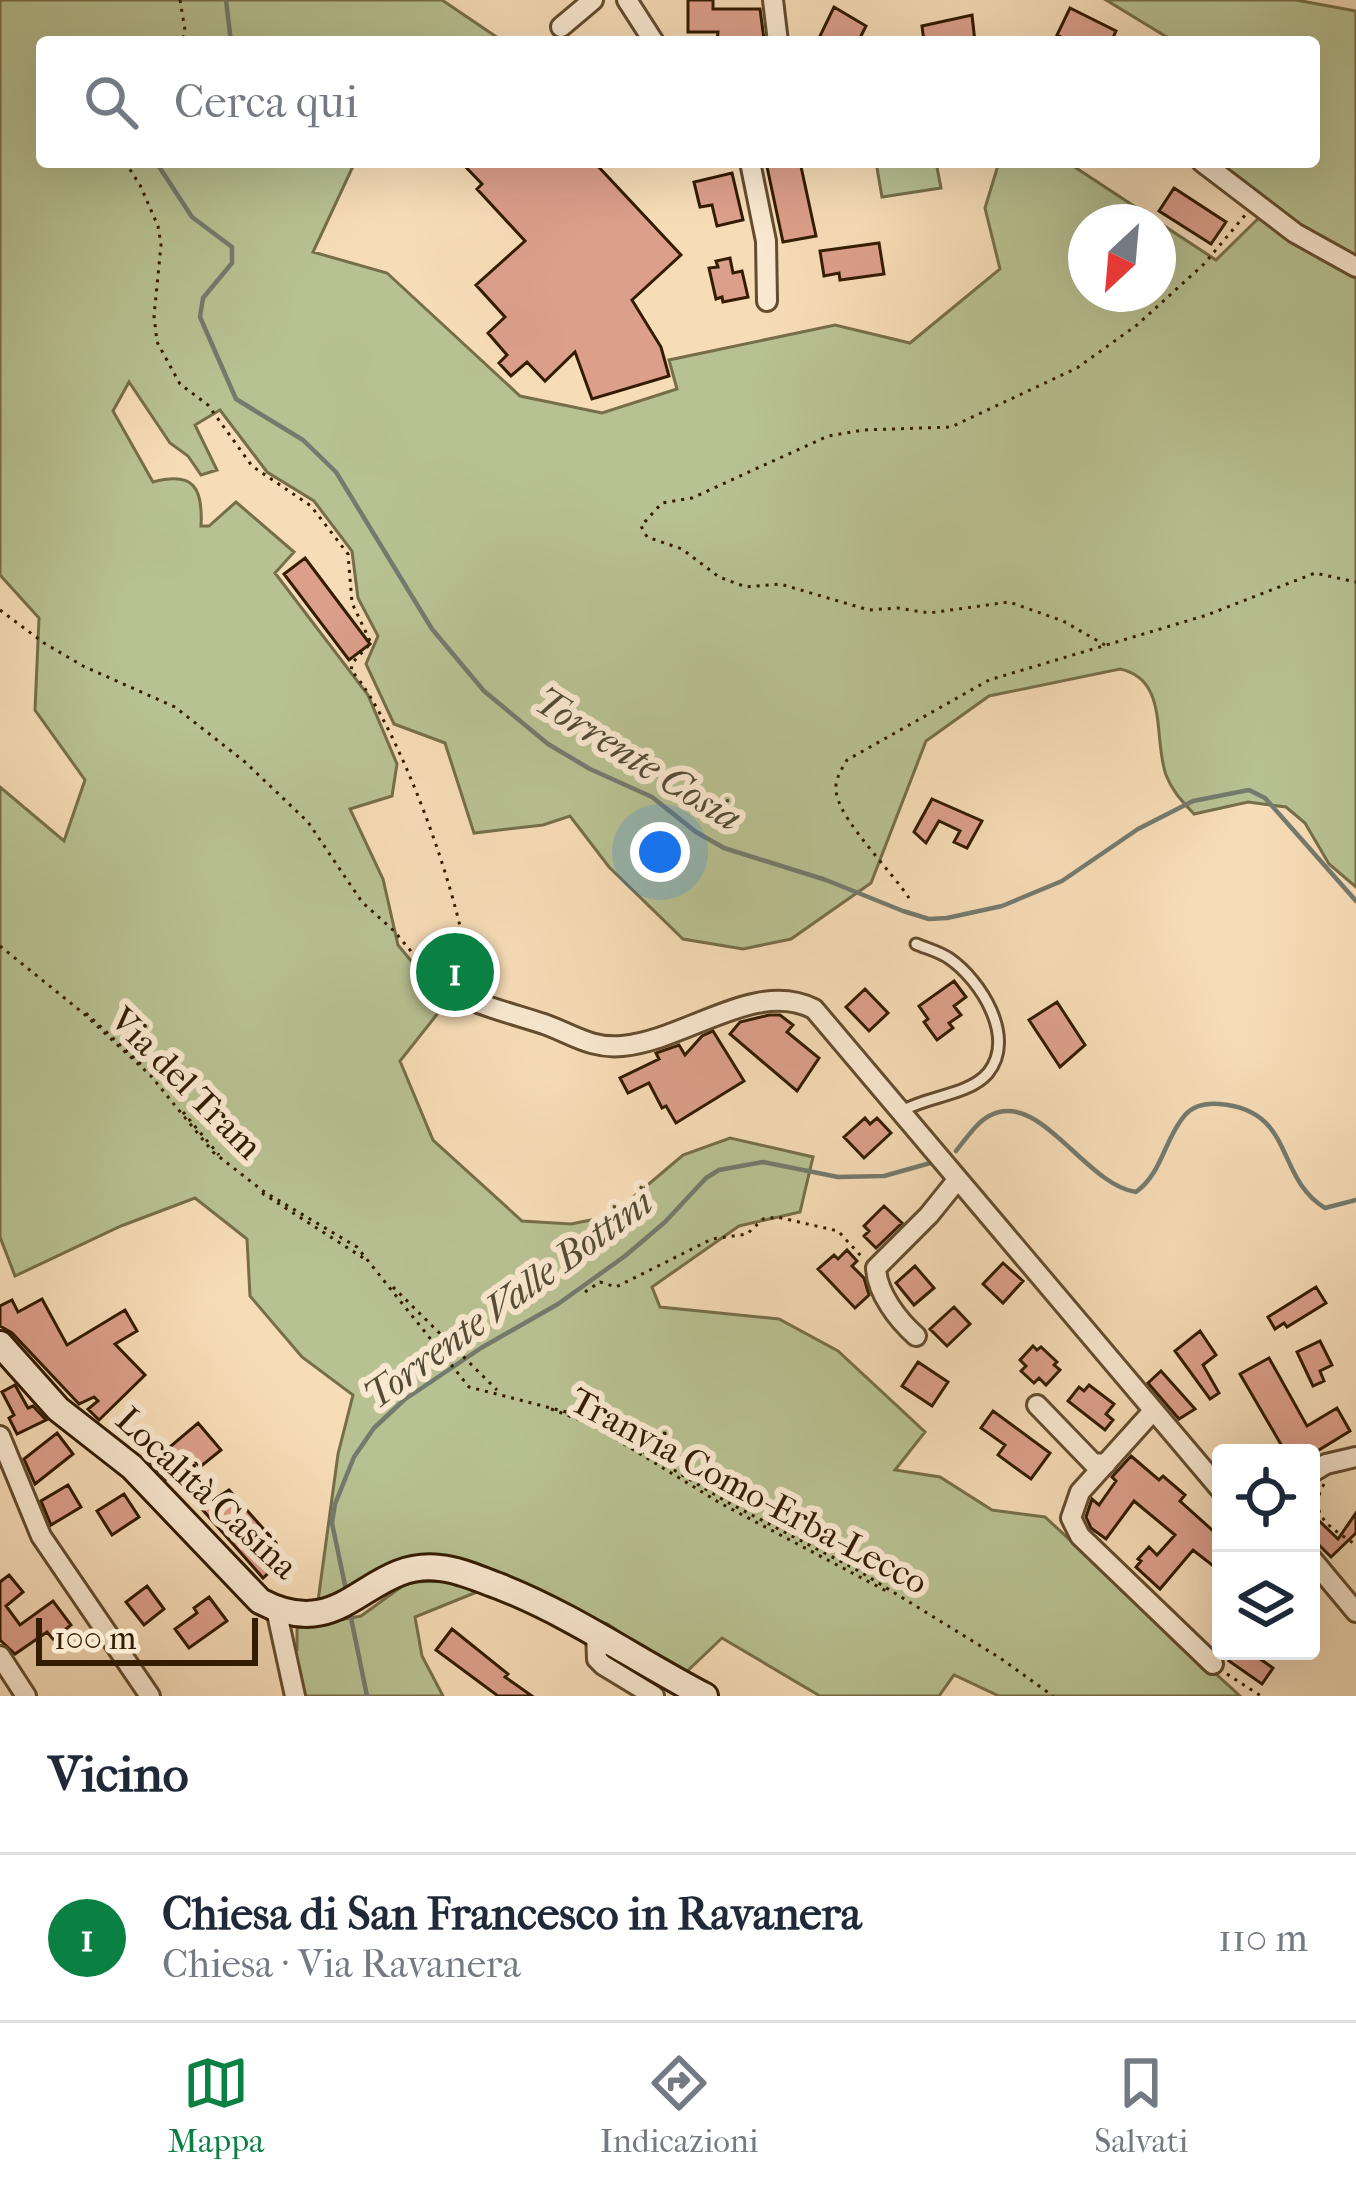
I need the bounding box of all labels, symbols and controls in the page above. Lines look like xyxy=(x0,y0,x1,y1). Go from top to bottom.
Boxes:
search box xyxy=(36,36,1320,168)
icon: search xyxy=(78,69,144,135)
text: Cerca qui xyxy=(174,76,358,129)
north arrow xyxy=(1068,204,1176,312)
water label: Torrente Cosia xyxy=(526,677,750,841)
your location xyxy=(630,822,690,882)
pin: 1 xyxy=(416,927,494,1017)
street label: Via del Tram xyxy=(101,998,271,1168)
water label: Torrente Valle Bottini xyxy=(355,1177,664,1419)
street label: Tranvia Como-Erba-Lecco xyxy=(563,1379,935,1603)
street label: Località Casina xyxy=(108,1398,307,1588)
map controls xyxy=(1212,1444,1320,1660)
button: locate xyxy=(1212,1444,1320,1552)
button: layers xyxy=(1212,1552,1320,1660)
scale bar xyxy=(36,1612,258,1665)
text: 100 m xyxy=(54,1619,137,1658)
text: Vicino xyxy=(48,1744,189,1804)
text: Chiesa di San Francesco in Ravanera xyxy=(162,1888,862,1941)
text: 1 xyxy=(80,1915,94,1961)
text: 110 m xyxy=(1218,1915,1308,1961)
text: Chiesa · Via Ravanera xyxy=(162,1941,521,1987)
tab: Mappa xyxy=(168,2050,264,2161)
tab: Indicazioni xyxy=(600,2050,759,2161)
tab: Salvati xyxy=(1094,2050,1188,2161)

